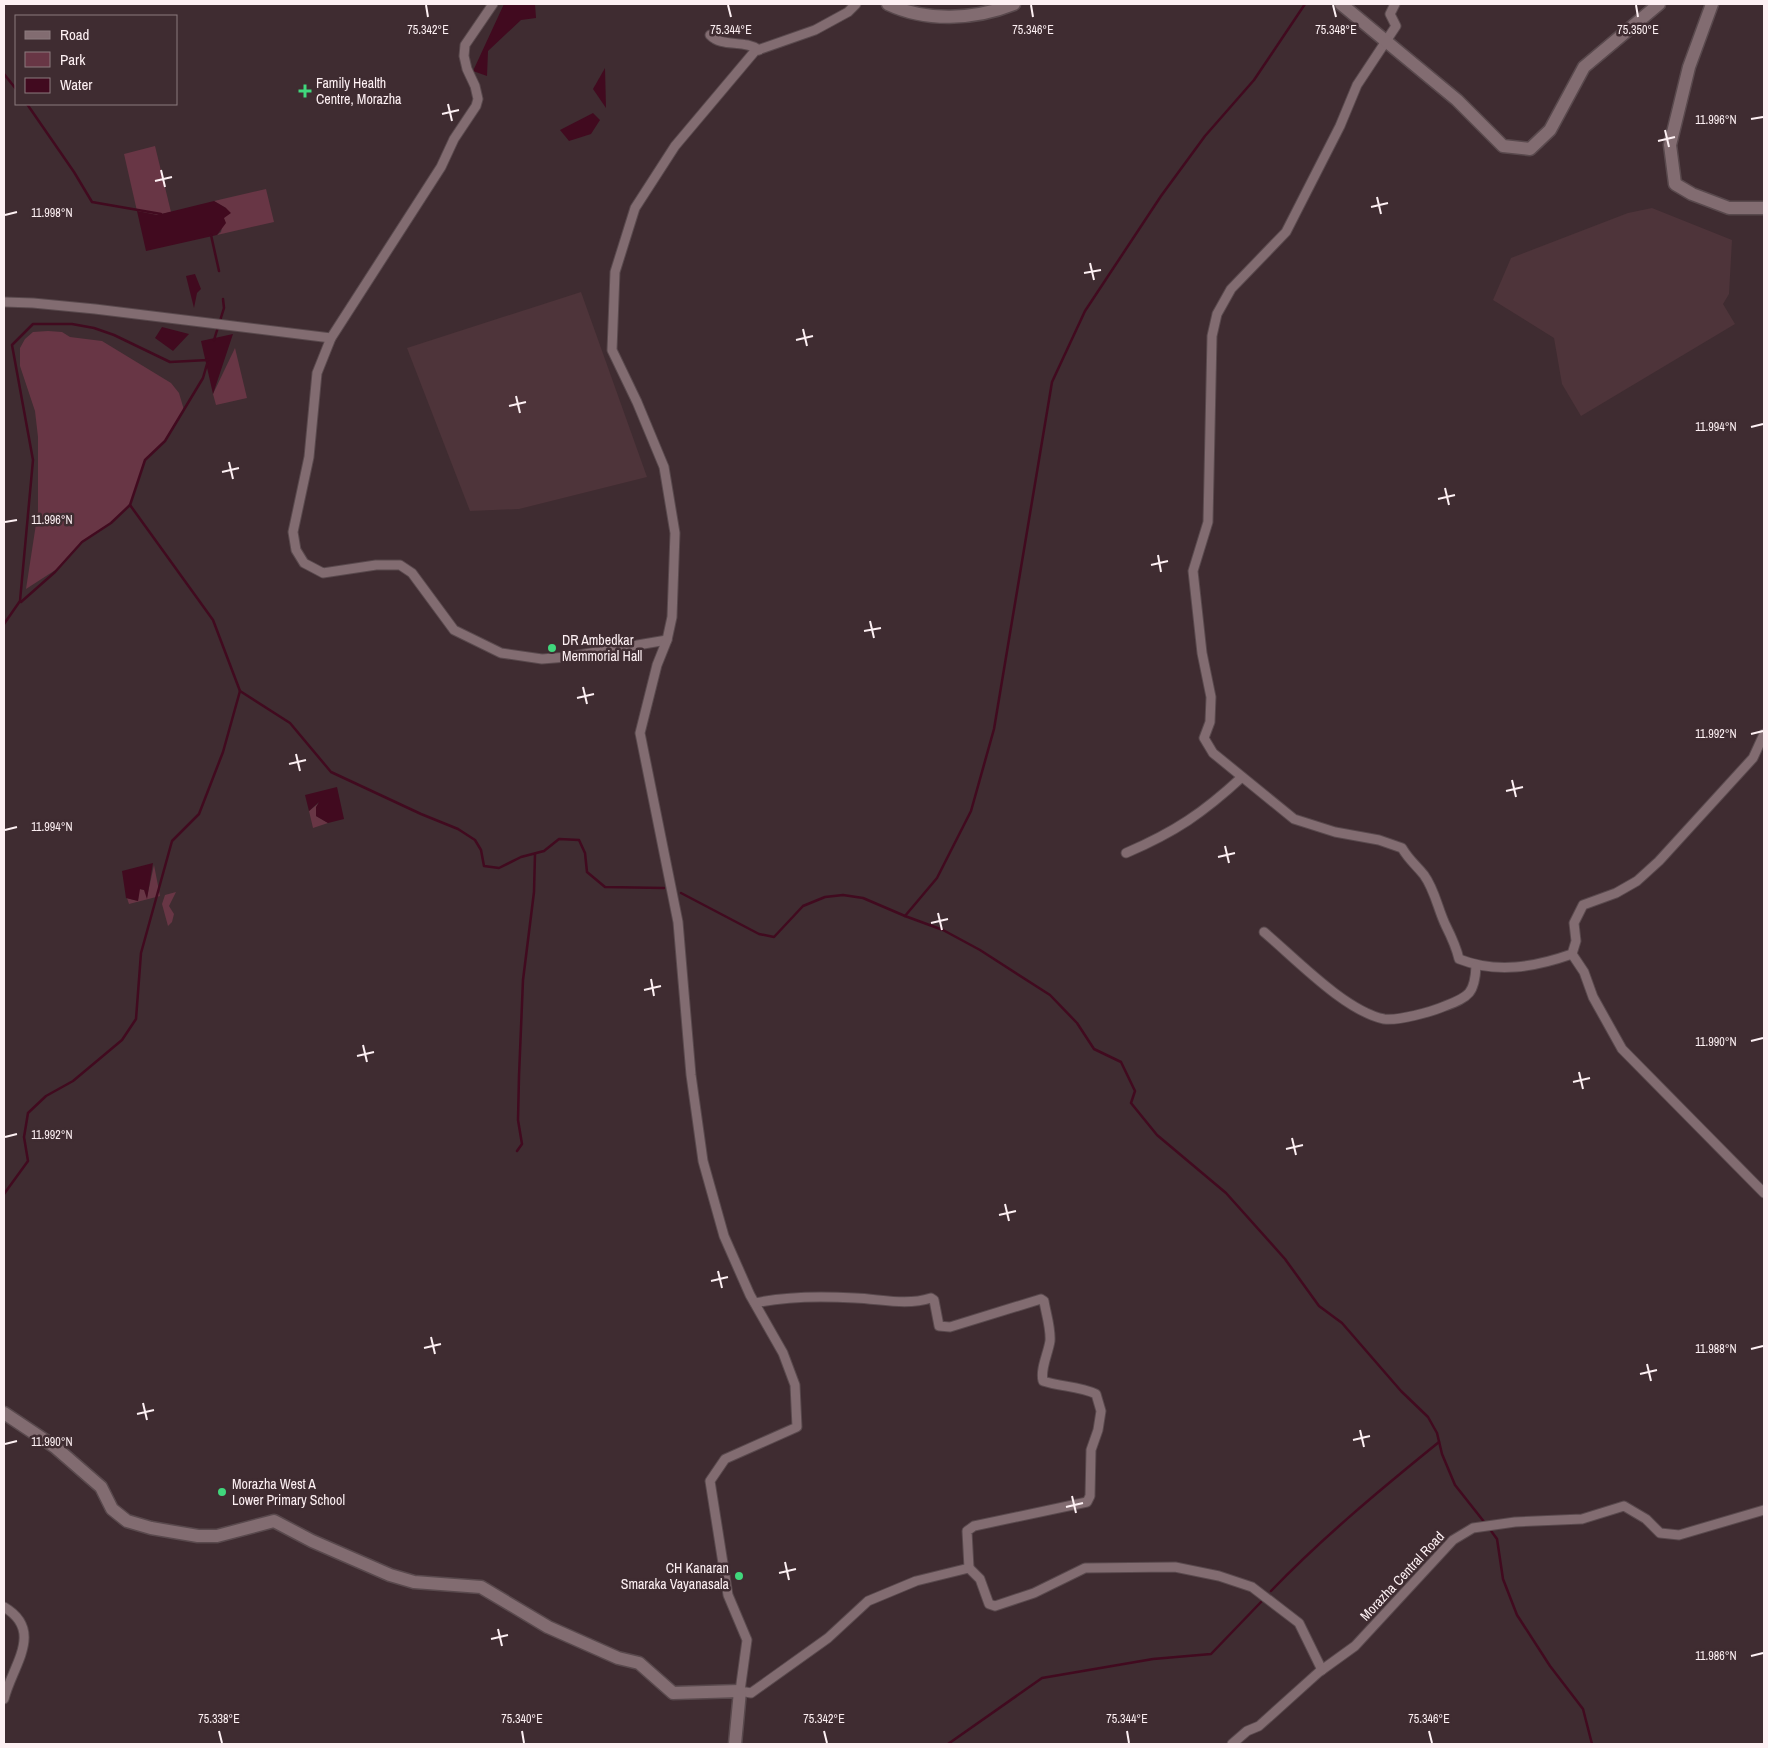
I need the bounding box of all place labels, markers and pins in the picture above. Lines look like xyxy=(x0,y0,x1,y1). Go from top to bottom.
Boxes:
place label: Family Health Centre, Morazha xyxy=(316,74,402,108)
marker: Family Health Centre, Morazha xyxy=(298,84,312,98)
place label: DR Ambedkar Memmorial Hall xyxy=(562,631,642,665)
marker: DR Ambedkar Memmorial Hall xyxy=(546,642,558,654)
place label: Morazha West A Lower Primary School xyxy=(232,1475,345,1509)
marker: Morazha West A Lower Primary School xyxy=(216,1486,228,1498)
place label: CH Kanaran Smaraka Vayanasala xyxy=(621,1559,730,1593)
marker: CH Kanaran Smaraka Vayanasala xyxy=(733,1570,745,1582)

